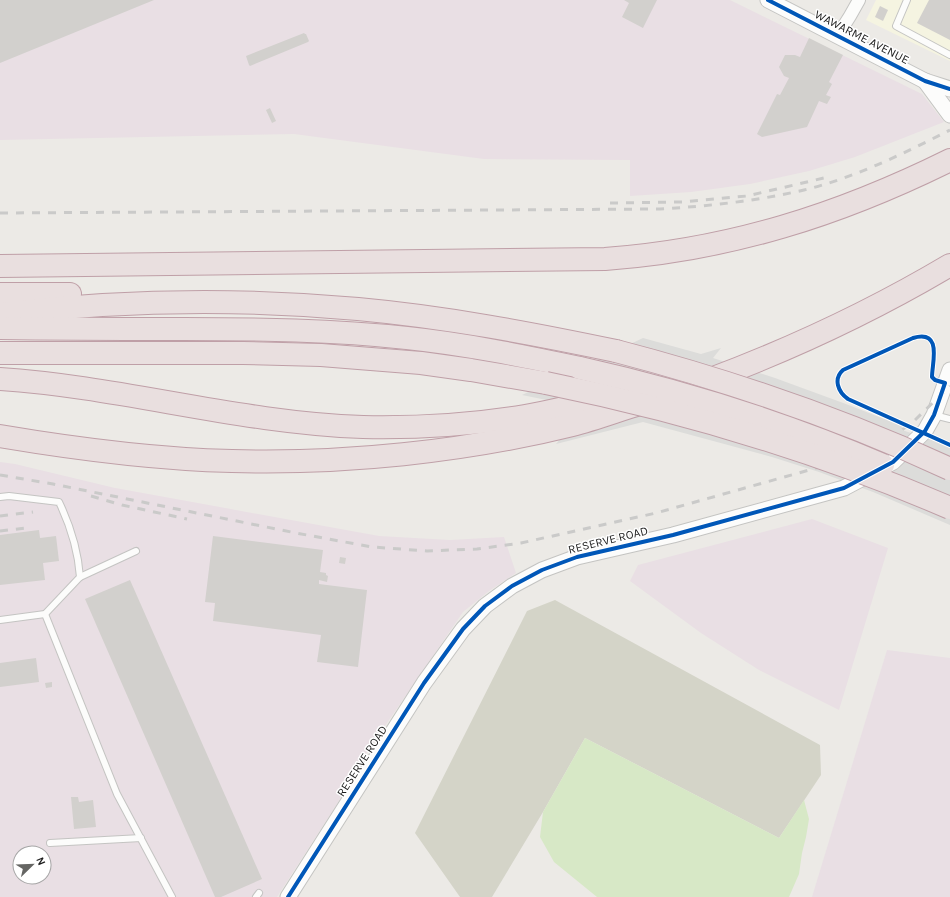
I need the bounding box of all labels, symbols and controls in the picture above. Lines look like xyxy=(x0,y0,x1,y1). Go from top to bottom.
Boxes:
street label: WAWARME AVENUE xyxy=(812,7,912,67)
street label: RESERVE ROAD xyxy=(567,523,649,557)
street label: RESERVE ROAD xyxy=(334,723,390,799)
north arrow xyxy=(12,845,52,885)
text: N xyxy=(33,855,48,867)

